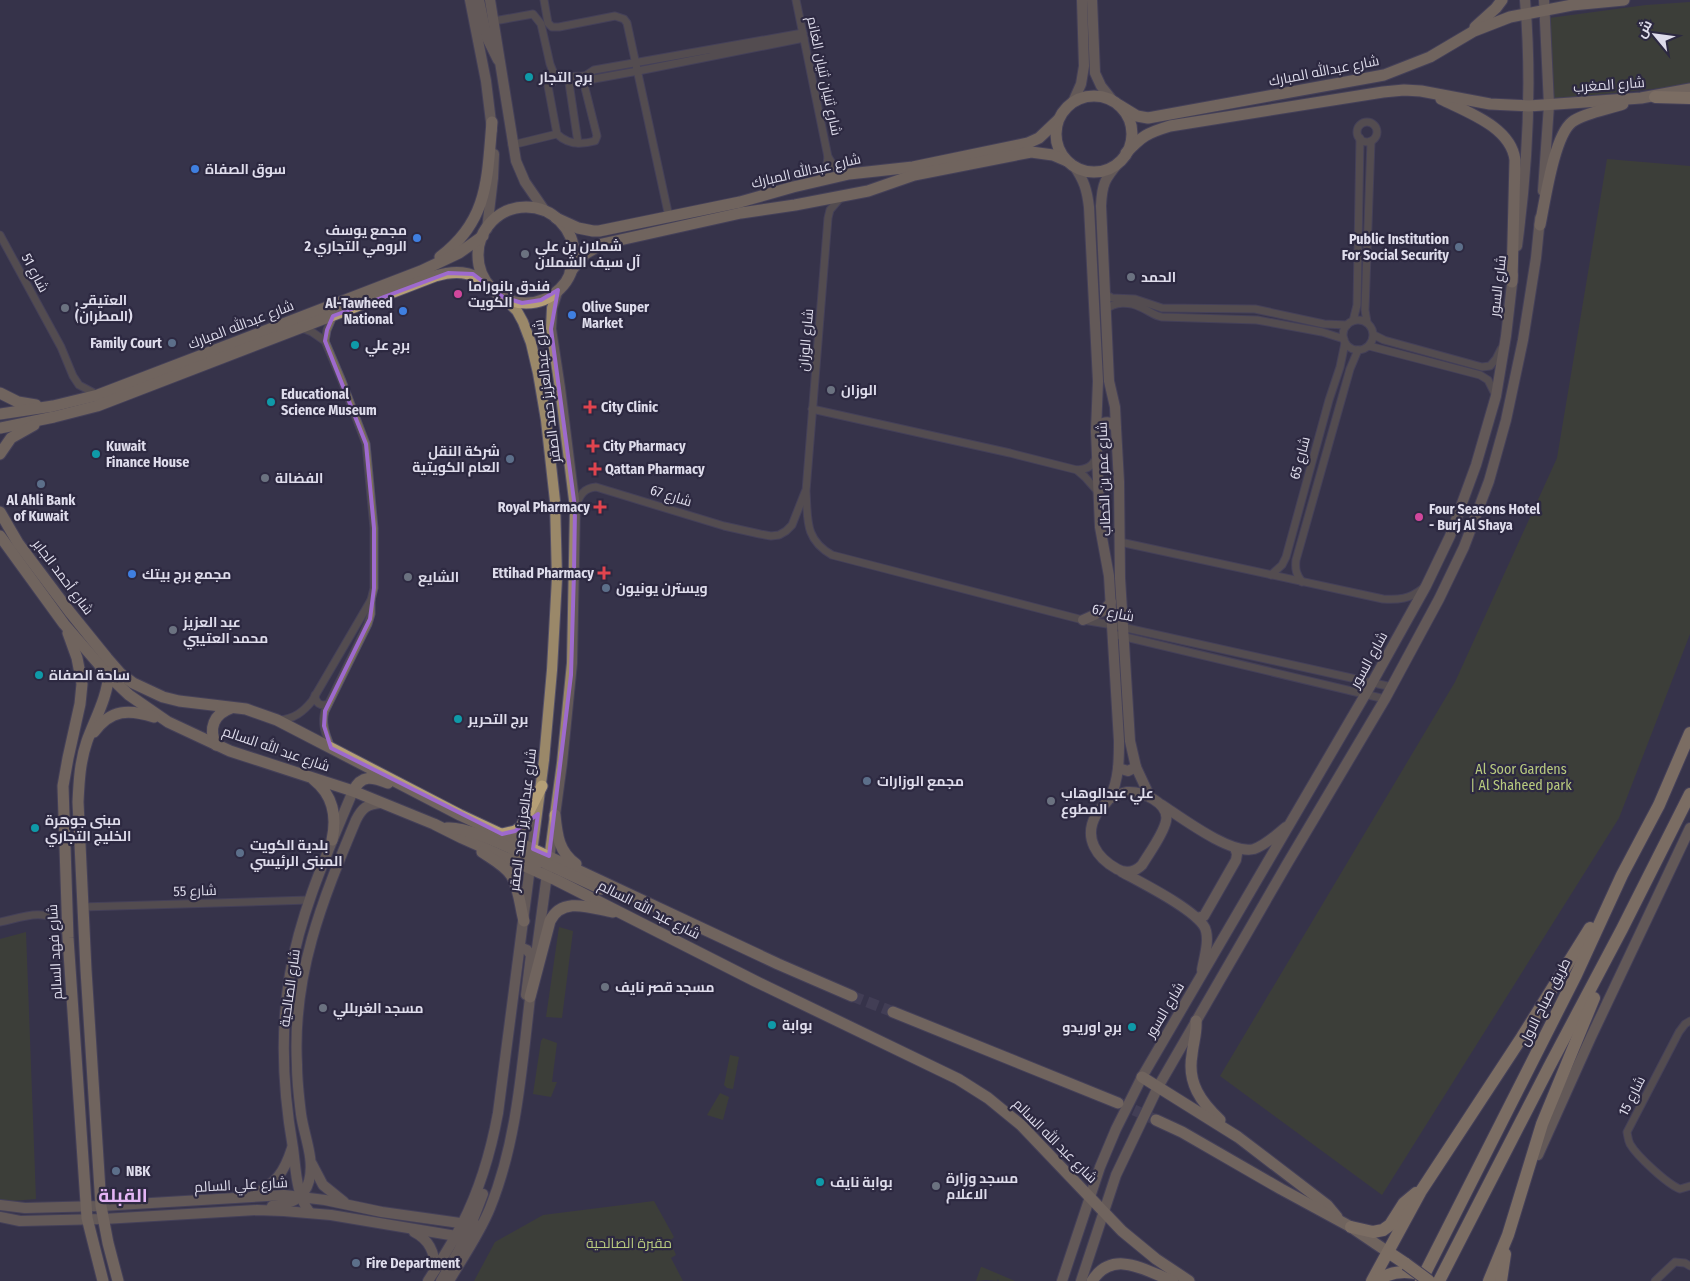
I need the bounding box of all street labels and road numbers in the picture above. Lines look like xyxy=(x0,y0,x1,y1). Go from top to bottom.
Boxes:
street label: شارع ثنيان ثنيان الغانم xyxy=(802,15,845,137)
street label: شارع عبدالله المبارك xyxy=(1267,51,1381,90)
street label: شارع المغرب xyxy=(1573,74,1645,96)
street label: شارع عبدالله المبارك xyxy=(749,149,863,192)
street label: شارع 51 xyxy=(18,251,52,295)
street label: شارع السور xyxy=(1486,254,1510,319)
street label: شارع عبدالله المبارك xyxy=(185,296,296,353)
street label: شارع الوزان xyxy=(795,308,817,372)
street label: شارع عبدالعزيز حمد الصقر xyxy=(530,318,564,465)
street label: شارع عمر بن الخطاب xyxy=(1094,422,1114,536)
street label: شارع 65 xyxy=(1286,435,1314,481)
street label: شارع 67 xyxy=(648,482,694,510)
street label: شارع أحمد الجابر xyxy=(28,534,98,618)
street label: شارع 67 xyxy=(1090,601,1136,625)
street label: شارع السور xyxy=(1346,629,1391,692)
street label: شارع عبد الله السالم xyxy=(220,722,332,776)
street label: شارع عبدالعزيز حمد الصقر xyxy=(506,747,540,894)
street label: شارع عبد الله السالم xyxy=(595,876,703,944)
street label: شارع 55 xyxy=(173,882,217,900)
street label: شارع فهد السالم xyxy=(44,904,67,1000)
street label: شارع الصالحية xyxy=(276,948,304,1028)
street label: طريق صباح الاول xyxy=(1516,955,1574,1049)
street label: شارع السور xyxy=(1141,979,1188,1042)
street label: شارع 15 xyxy=(1615,1073,1649,1119)
street label: شارع عبد الله السالم xyxy=(1009,1095,1101,1187)
street label: شارع علي السالم xyxy=(194,1174,288,1199)

